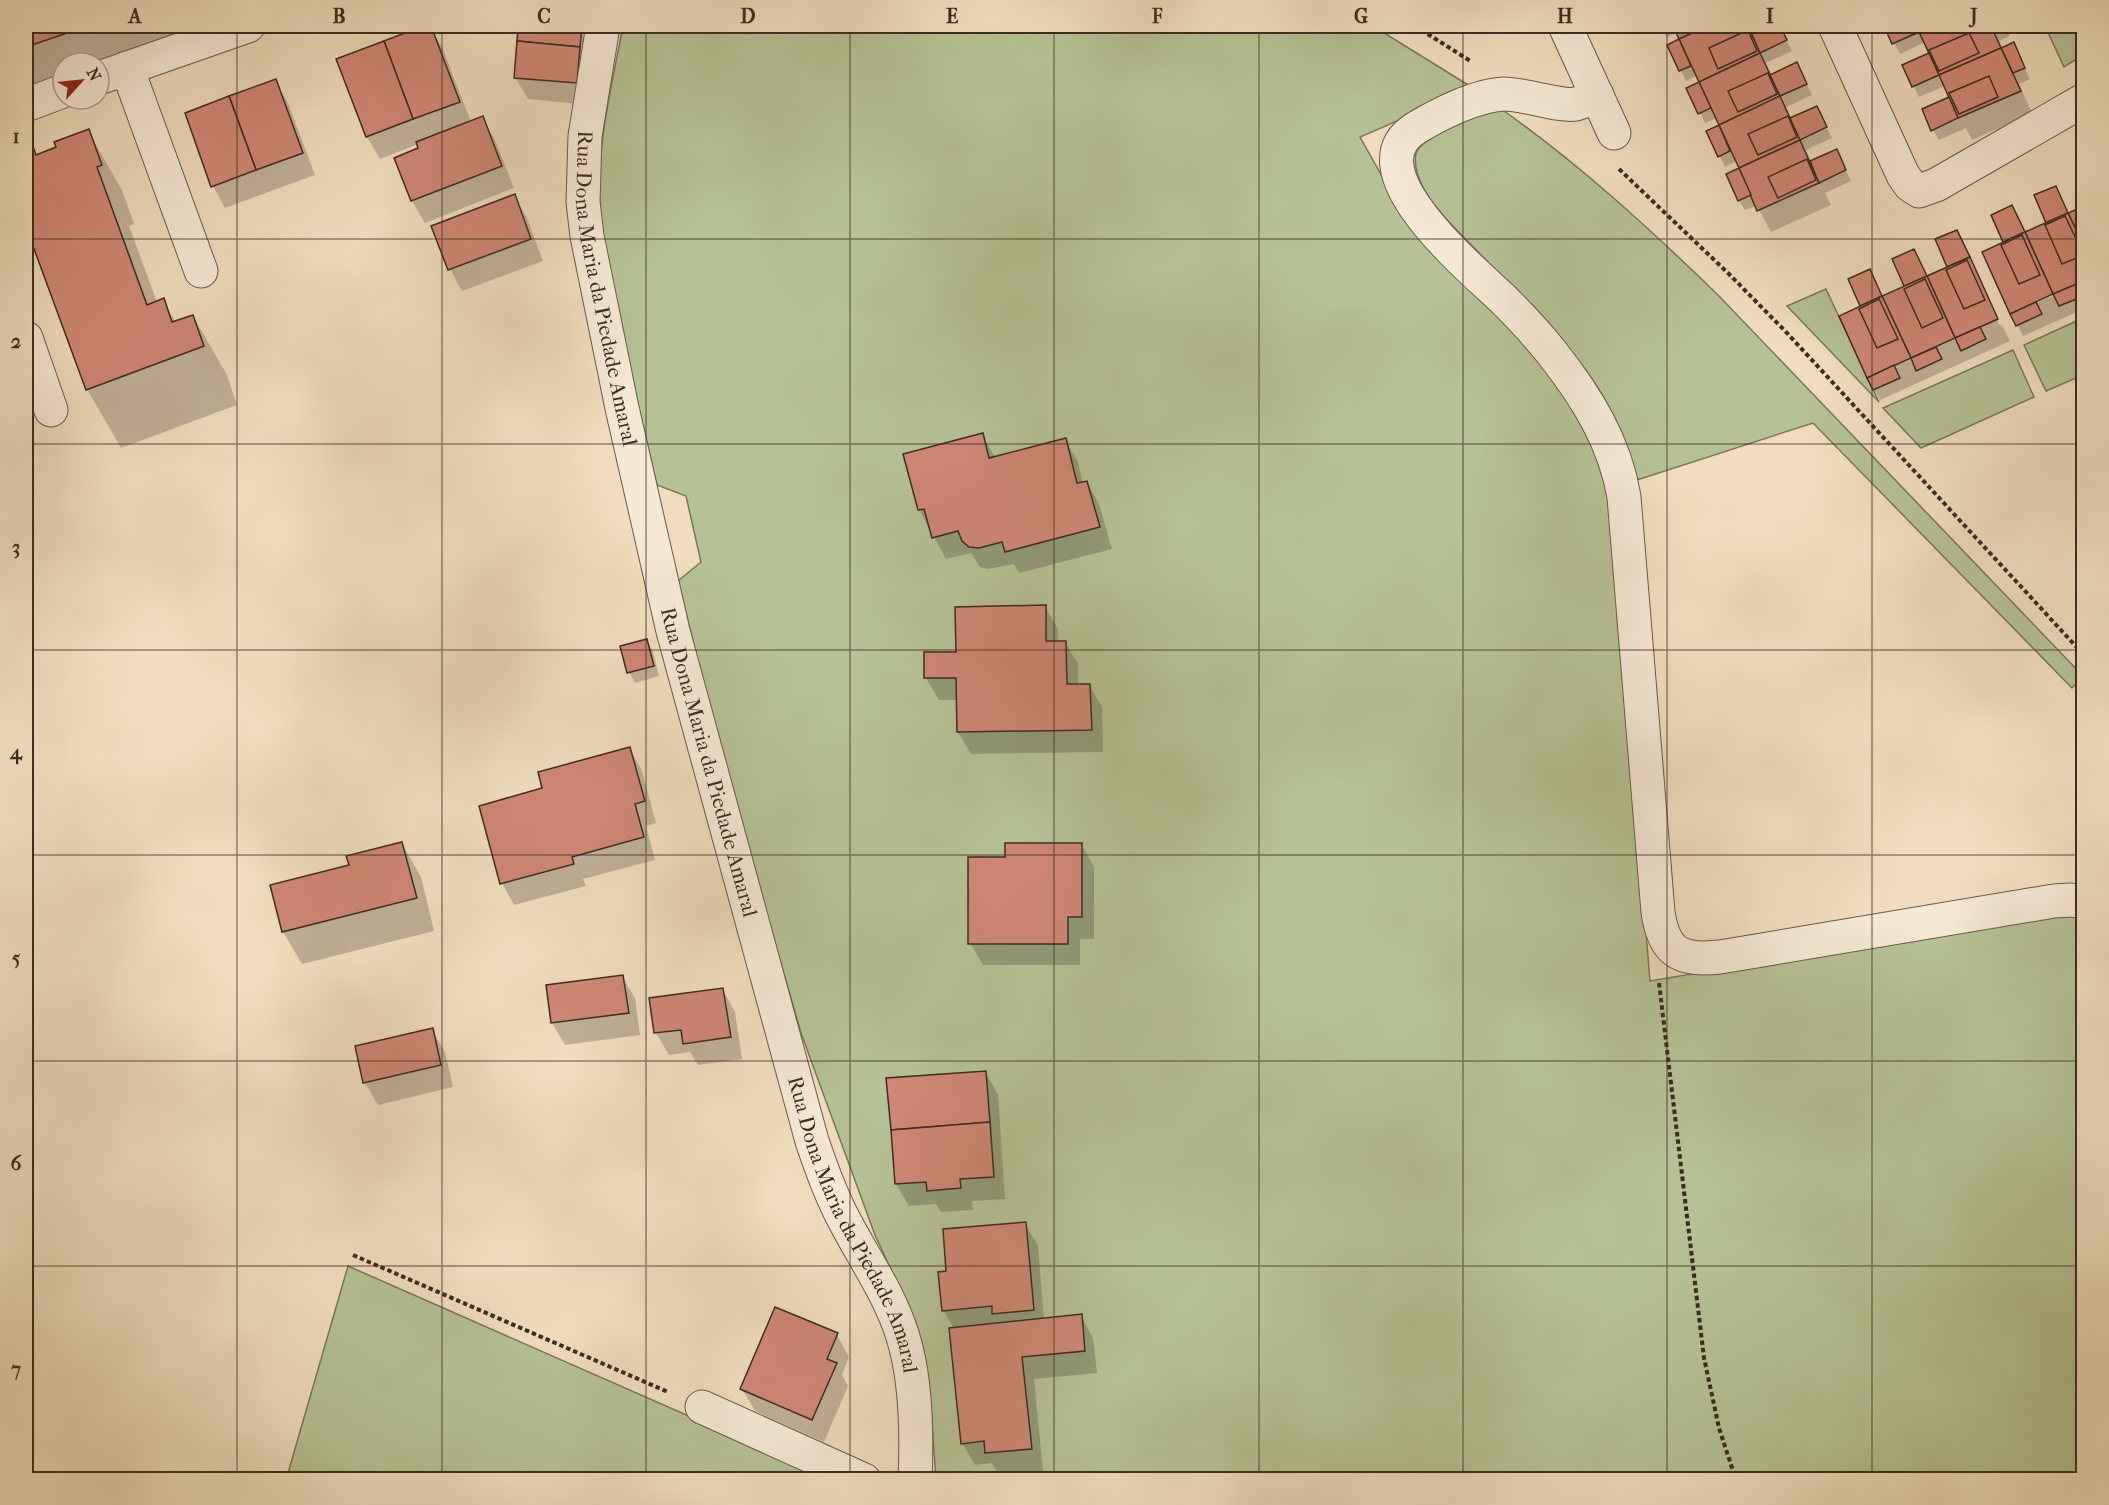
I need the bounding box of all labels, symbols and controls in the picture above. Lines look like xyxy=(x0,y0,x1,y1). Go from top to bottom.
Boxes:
text: A xyxy=(127,5,143,28)
text: B xyxy=(332,5,346,28)
text: C xyxy=(537,5,551,28)
text: D xyxy=(740,5,756,28)
text: E xyxy=(946,5,958,28)
text: F xyxy=(1151,5,1163,28)
text: G xyxy=(1354,5,1368,28)
text: H xyxy=(1557,5,1573,28)
text: I xyxy=(1766,5,1774,28)
text: J xyxy=(1968,5,1978,28)
north arrow xyxy=(51,51,111,111)
text: N xyxy=(83,65,106,85)
text: 1 xyxy=(12,125,20,148)
street label: Rua Dona Maria da Piedade Amaral xyxy=(571,130,642,449)
text: 2 xyxy=(11,330,21,353)
text: 3 xyxy=(12,536,20,559)
street label: Rua Dona Maria da Piedade Amaral xyxy=(656,605,762,920)
text: 4 xyxy=(9,741,23,765)
text: 5 xyxy=(12,947,21,970)
street label: Rua Dona Maria da Piedade Amaral xyxy=(783,1074,923,1375)
text: 6 xyxy=(11,1152,23,1175)
text: 7 xyxy=(10,1358,21,1381)

